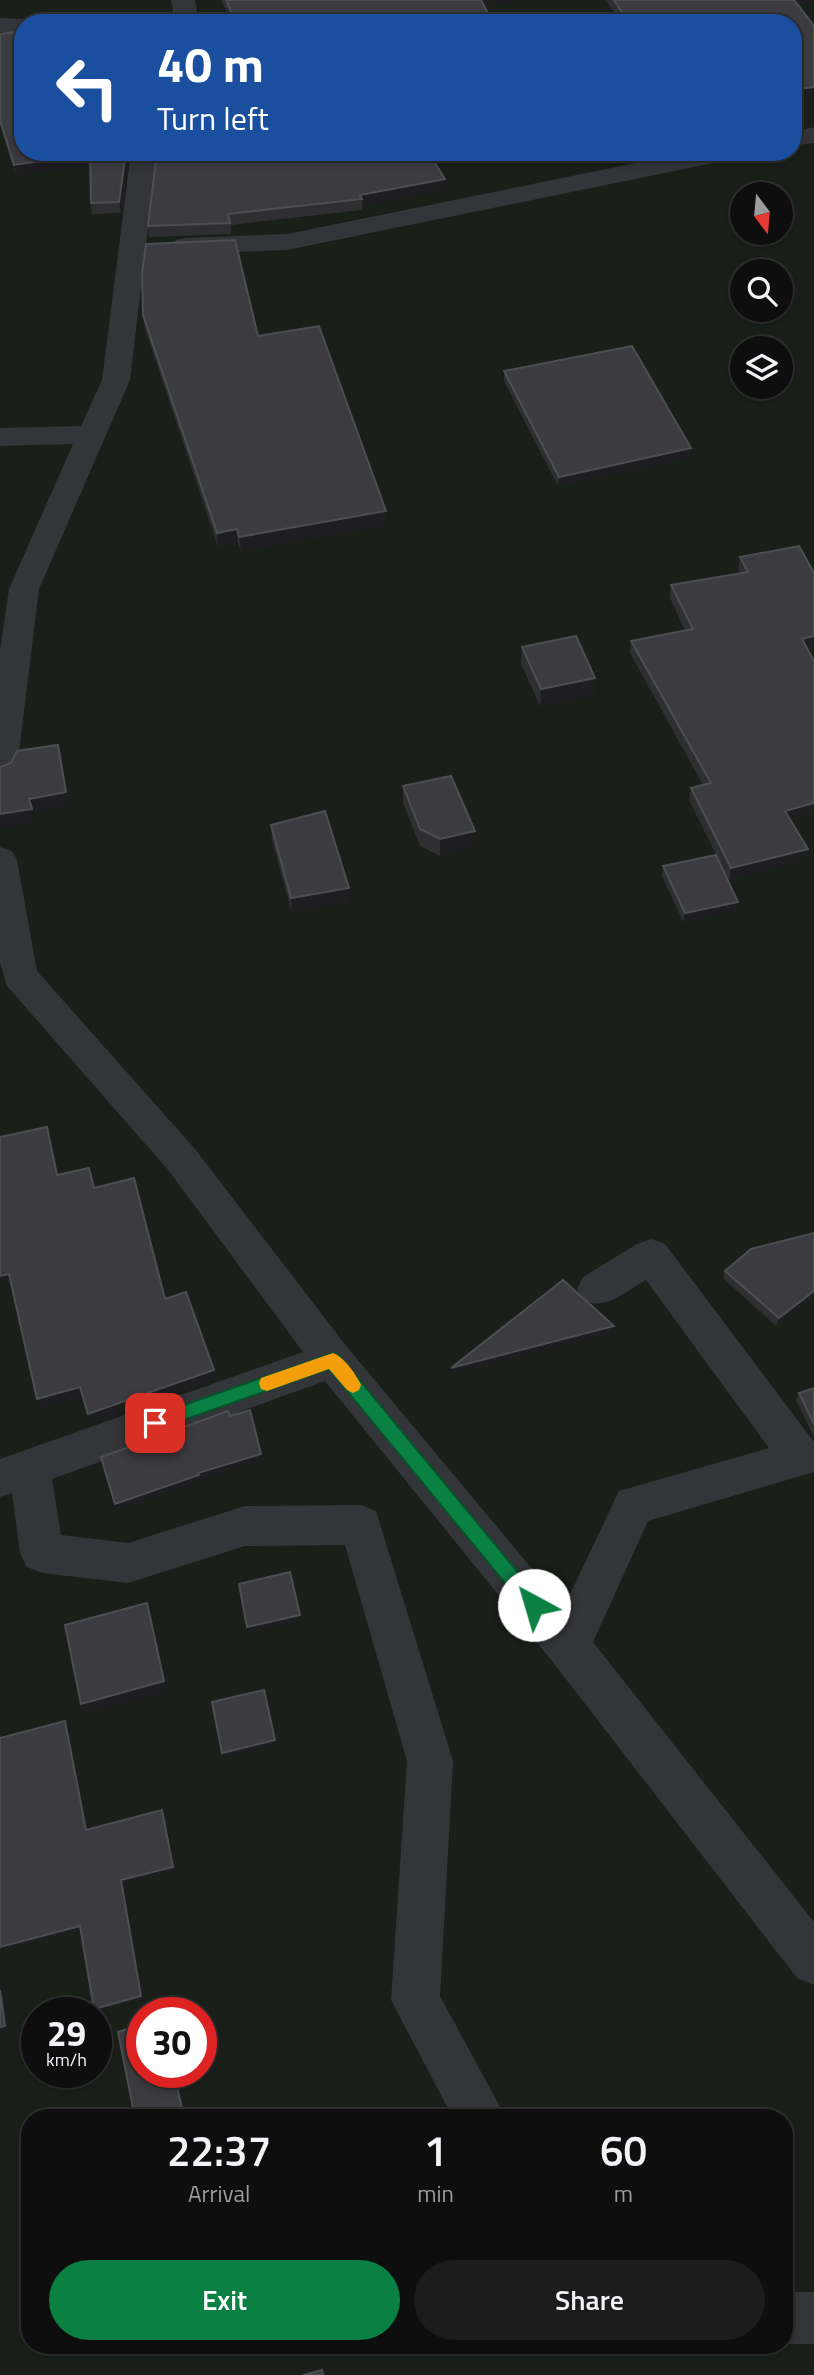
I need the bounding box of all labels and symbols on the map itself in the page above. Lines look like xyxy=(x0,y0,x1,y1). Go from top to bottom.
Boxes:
north arrow xyxy=(730,182,793,245)
pin xyxy=(125,1393,185,1453)
position arrow xyxy=(497,1568,571,1642)
speed limit sign: 30 xyxy=(126,1997,217,2088)

